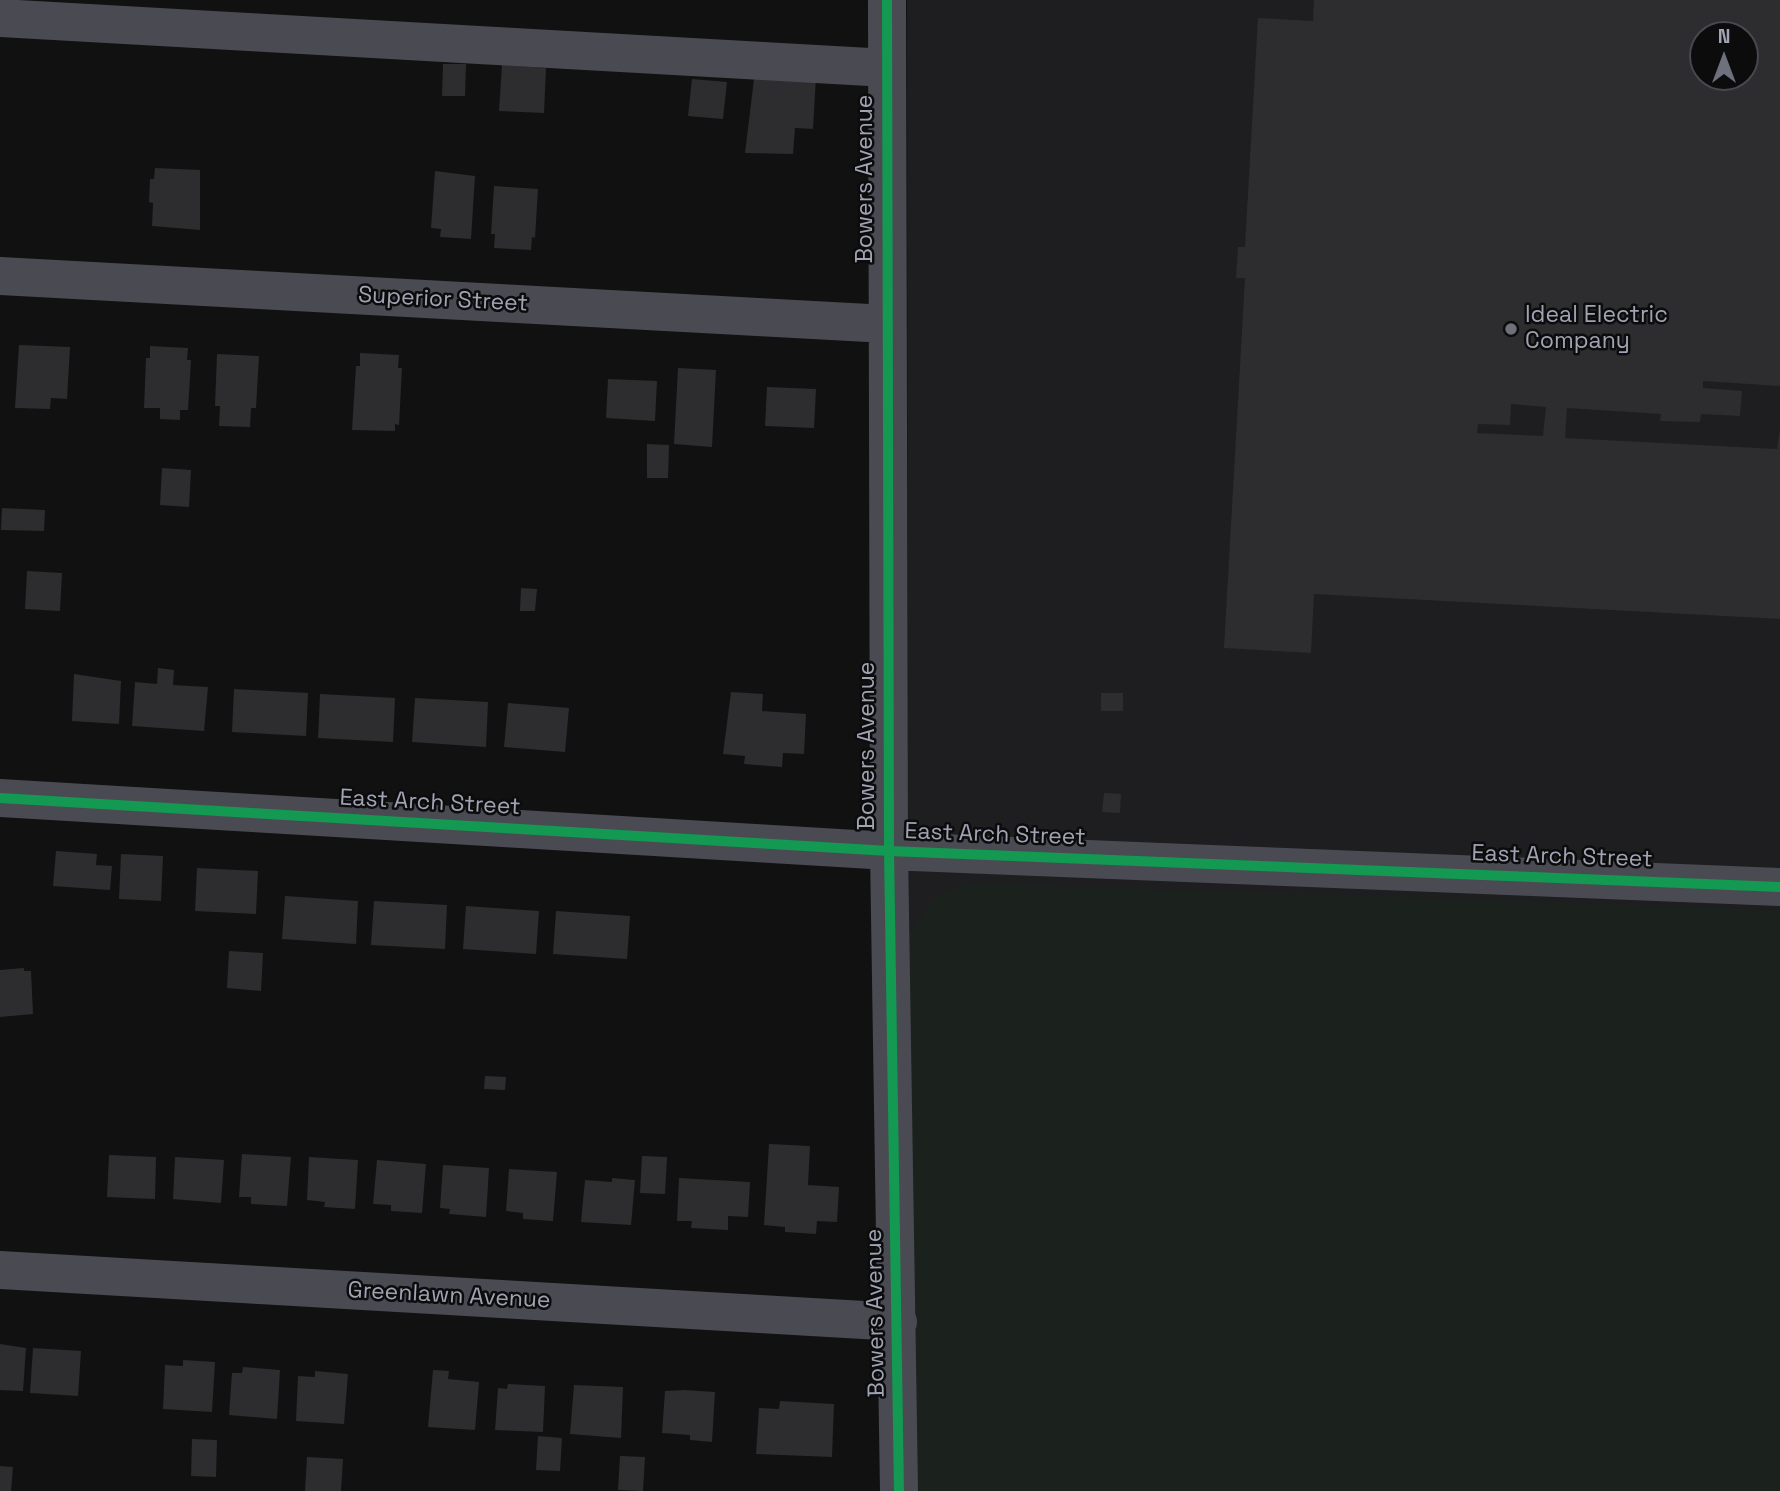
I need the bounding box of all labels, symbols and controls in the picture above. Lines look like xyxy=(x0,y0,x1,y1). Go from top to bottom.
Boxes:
north arrow xyxy=(1689,21,1759,91)
text: N xyxy=(1718,24,1730,49)
street label: Bowers Avenue xyxy=(852,95,880,263)
street label: Superior Street xyxy=(357,282,529,318)
place label: Ideal Electric Company xyxy=(1525,302,1668,356)
marker: Ideal Electric Company xyxy=(1503,321,1519,337)
street label: Bowers Avenue xyxy=(854,662,882,830)
street label: East Arch Street xyxy=(339,784,521,822)
street label: East Arch Street xyxy=(904,818,1086,852)
street label: East Arch Street xyxy=(1471,840,1653,874)
street label: Bowers Avenue xyxy=(861,1228,891,1398)
street label: Greenlawn Avenue xyxy=(347,1277,551,1315)

